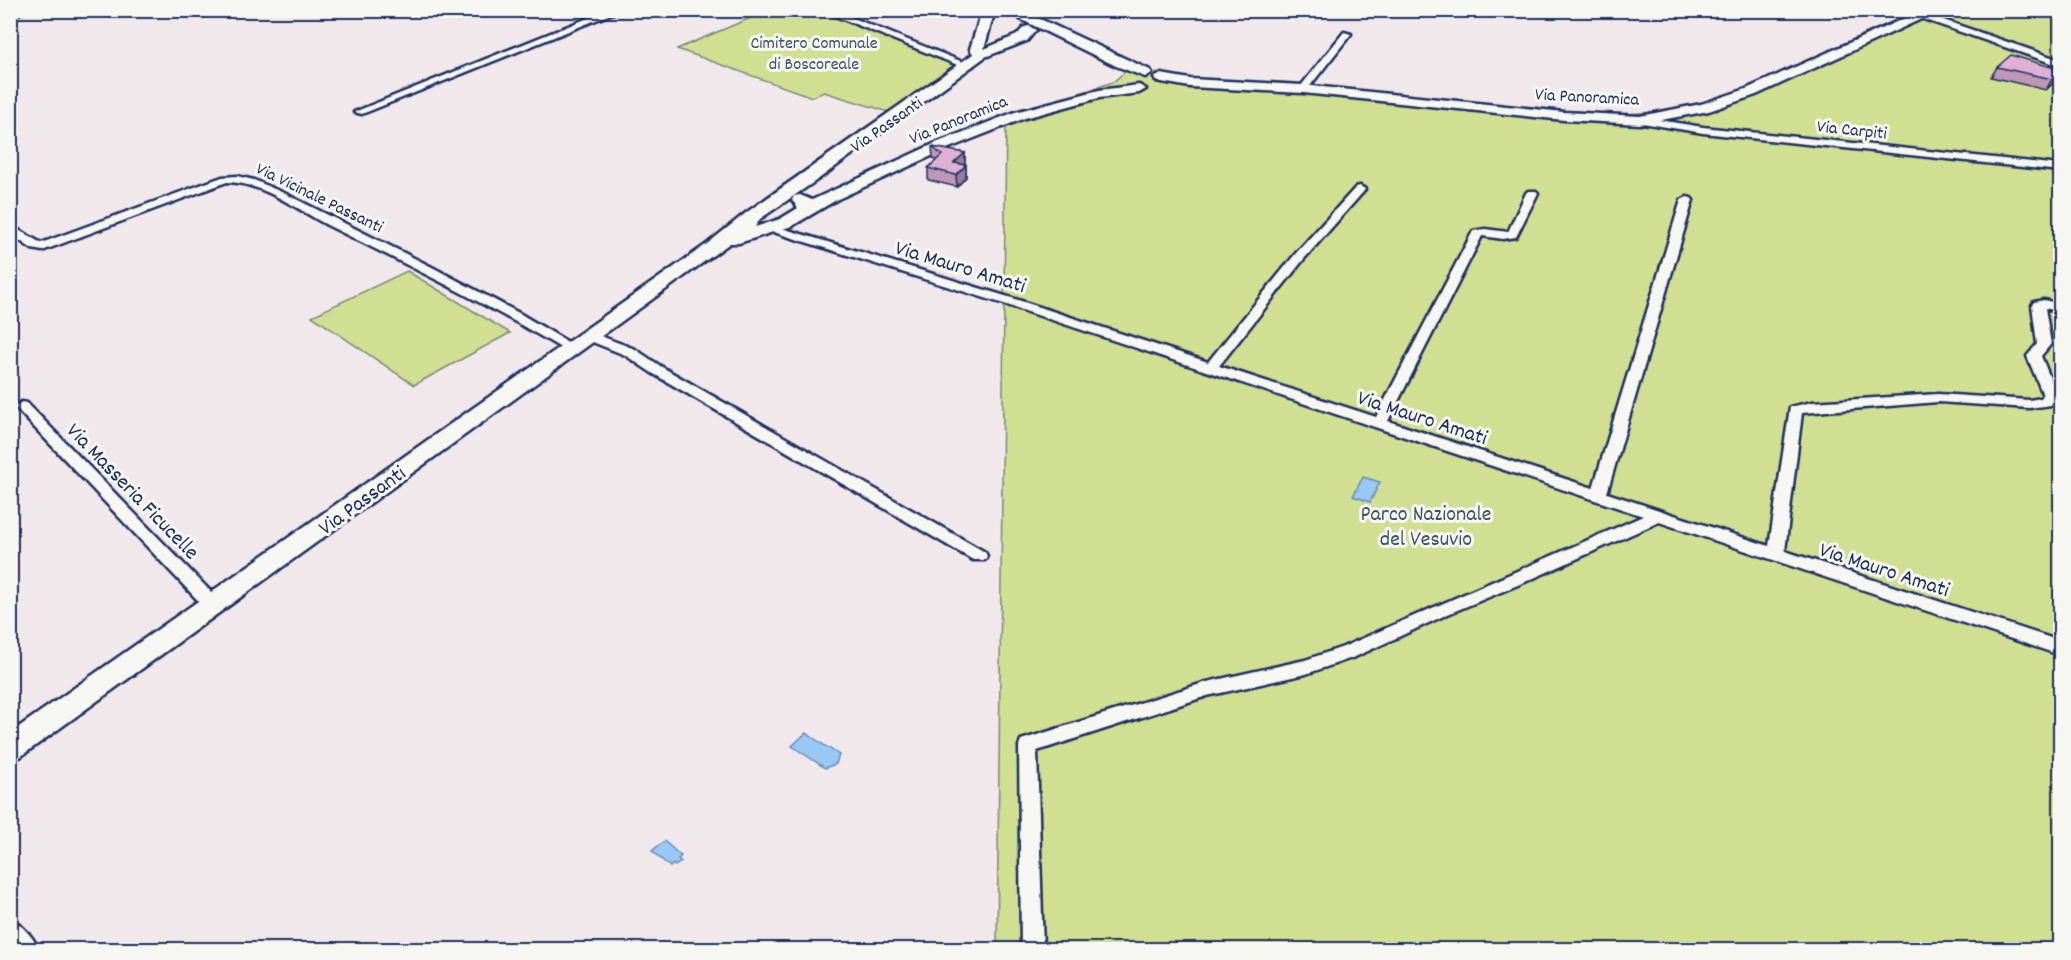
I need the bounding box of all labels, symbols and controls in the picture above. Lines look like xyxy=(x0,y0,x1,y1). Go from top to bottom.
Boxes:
park label: Cimitero Comunale di Boscoreale xyxy=(750,32,878,78)
street label: Via Panoramica xyxy=(1534,83,1640,114)
street label: Via Panoramica xyxy=(906,90,1012,152)
street label: Via Passanti xyxy=(846,92,929,160)
street label: Via Carpiti xyxy=(1816,115,1888,148)
street label: Via Vicinale Passanti xyxy=(251,158,387,241)
street label: Via Mauro Amati xyxy=(891,234,1029,303)
street label: Via Mauro Amati xyxy=(1353,384,1491,455)
street label: Via Masseria Ficucelle xyxy=(58,417,205,568)
street label: Via Passanti xyxy=(313,459,413,544)
park label: Parco Nazionale del Vesuvio xyxy=(1361,500,1491,556)
street label: Via Mauro Amati xyxy=(1815,536,1953,607)

